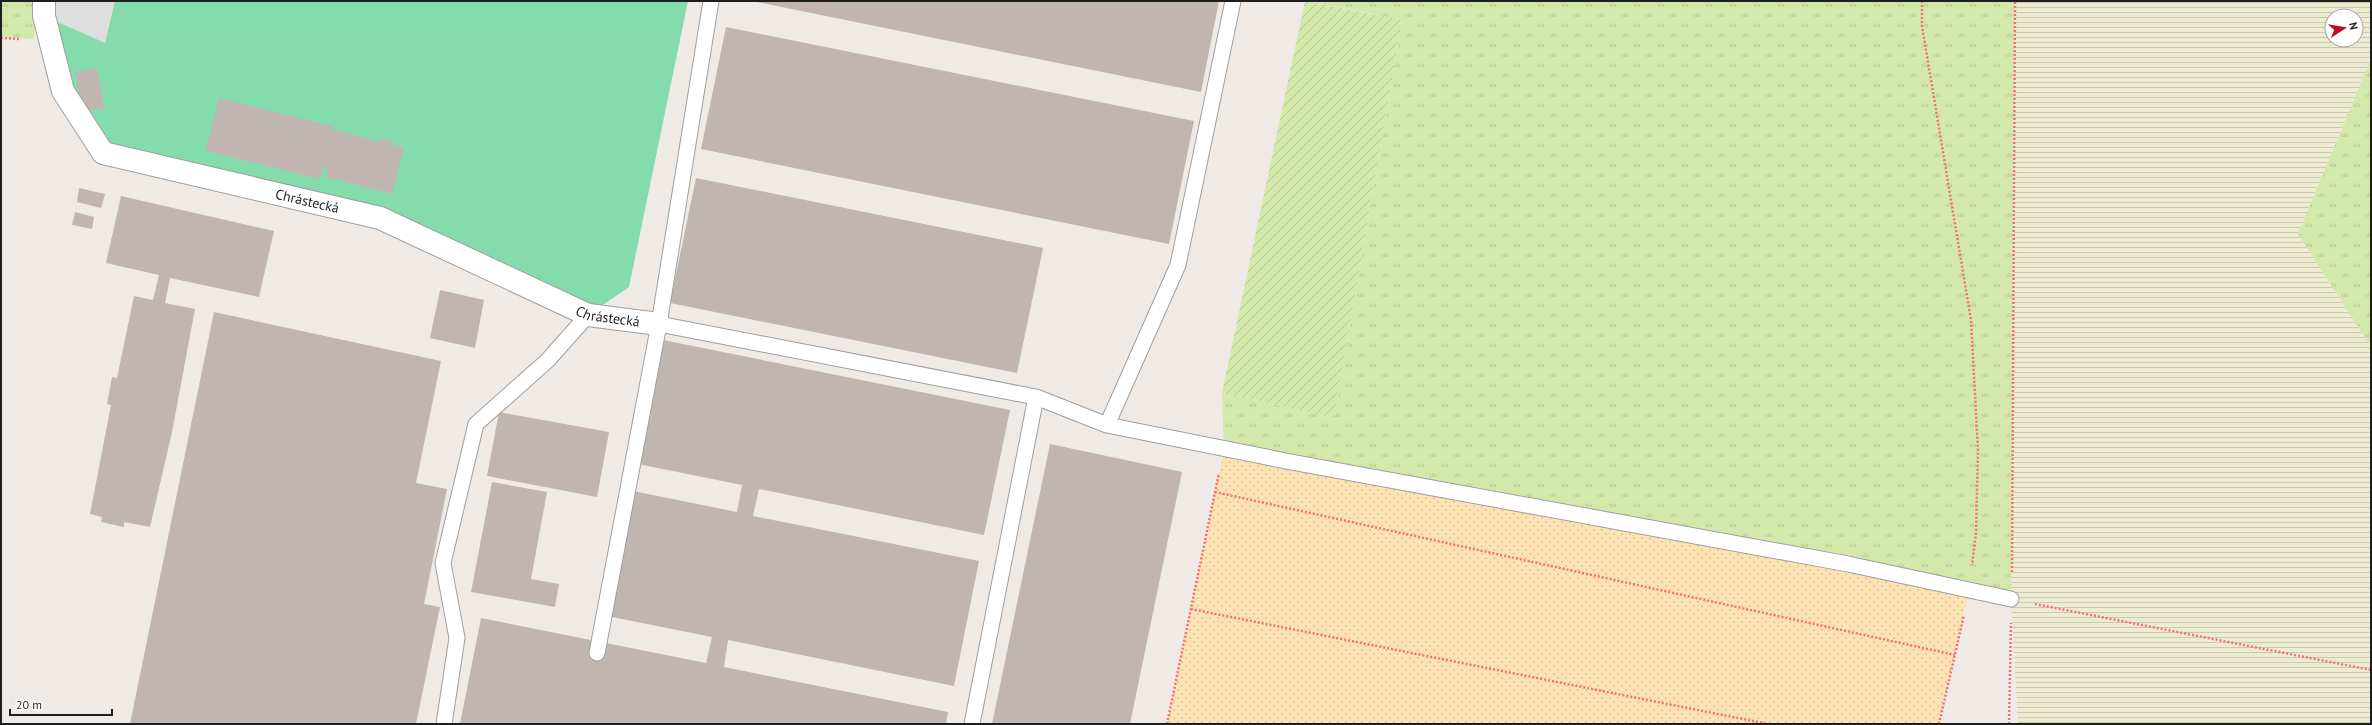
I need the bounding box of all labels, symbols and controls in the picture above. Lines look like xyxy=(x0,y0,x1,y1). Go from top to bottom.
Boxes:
north arrow xyxy=(2324,8,2364,48)
text: N xyxy=(2346,21,2361,31)
street label: Chrástecká xyxy=(274,185,341,217)
street label: Chrástecká xyxy=(573,302,641,331)
scale bar xyxy=(10,691,112,717)
text: 20 m xyxy=(16,697,42,712)

